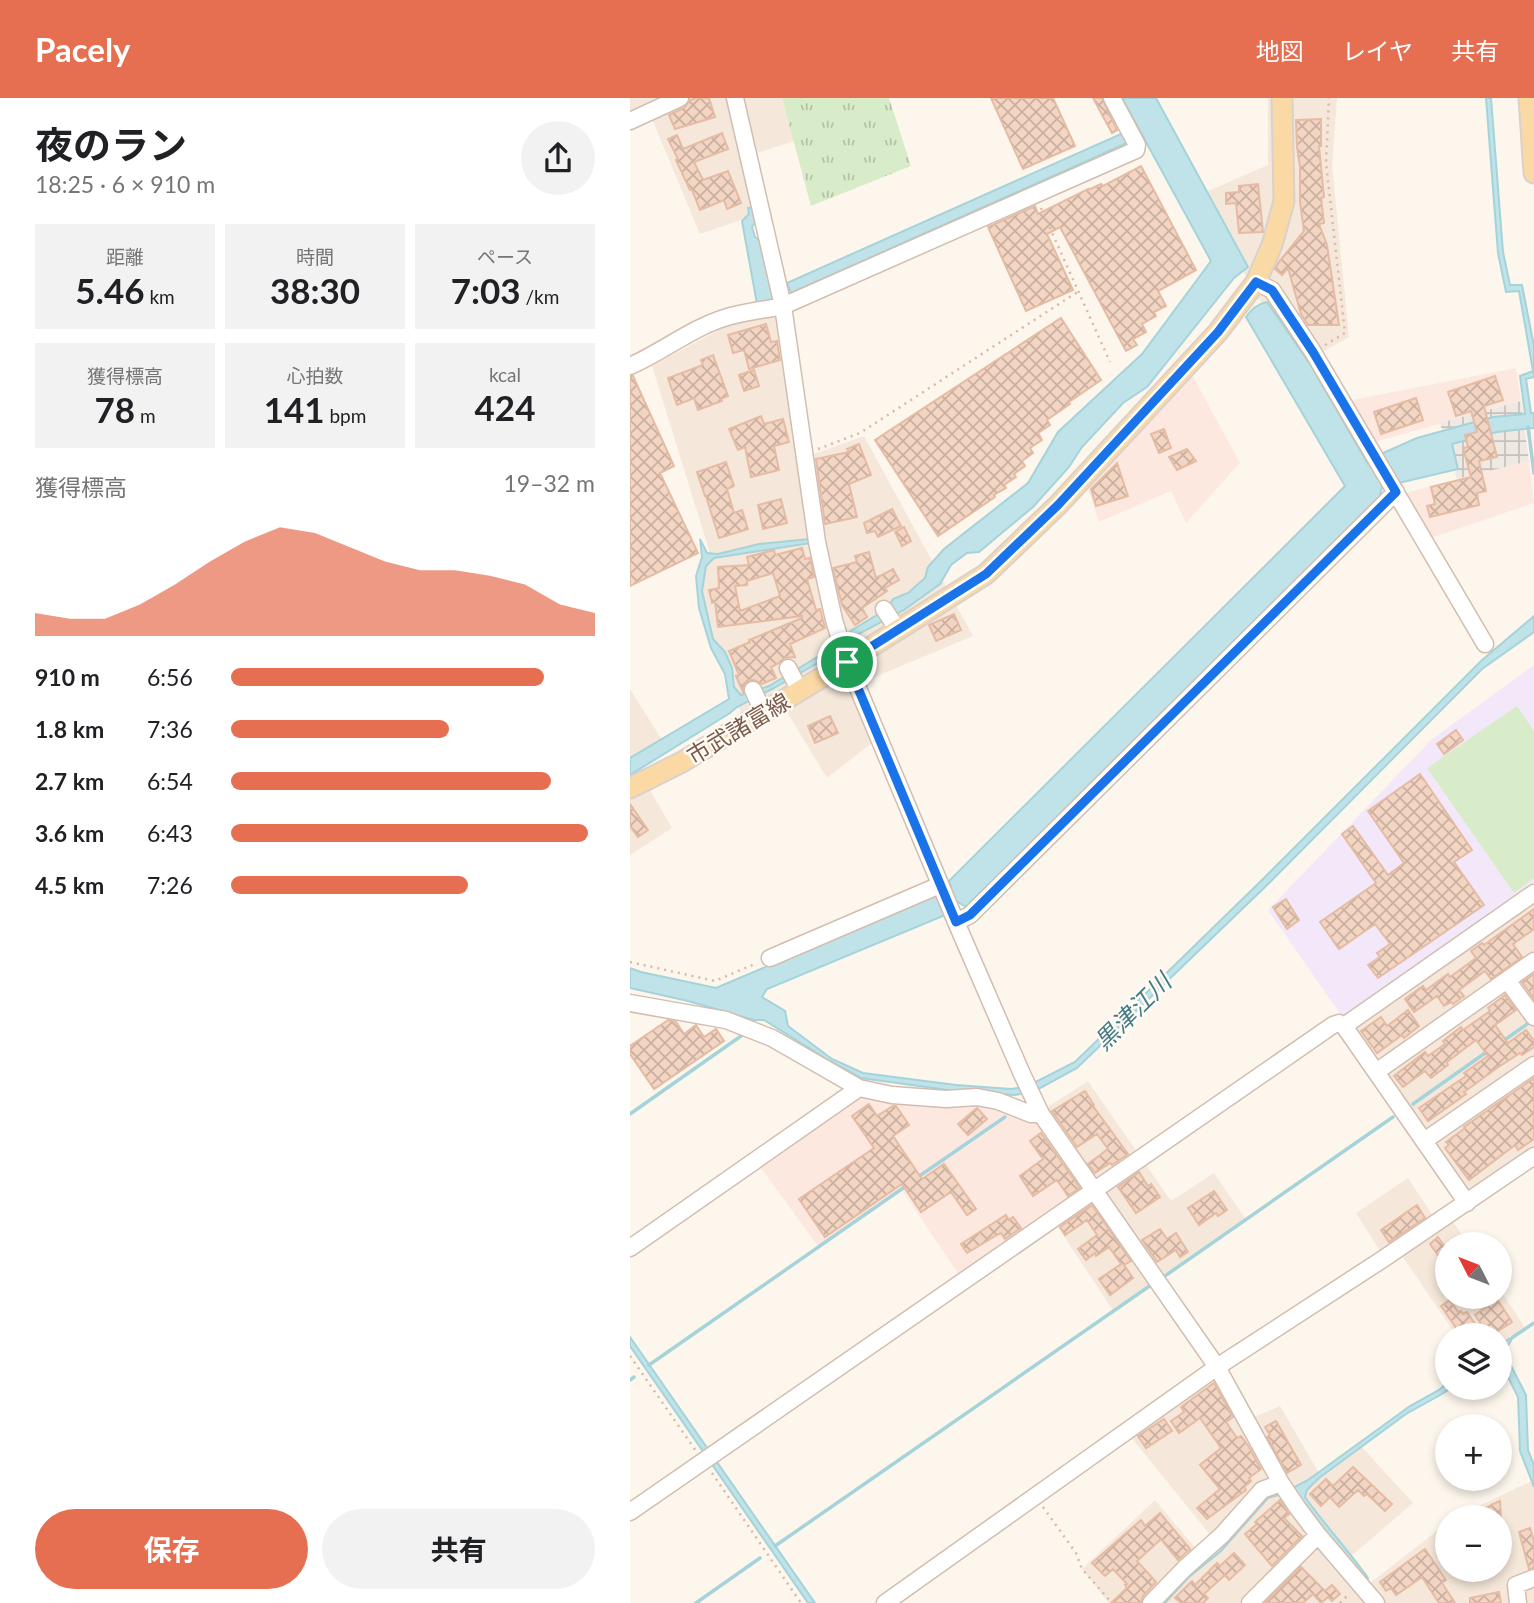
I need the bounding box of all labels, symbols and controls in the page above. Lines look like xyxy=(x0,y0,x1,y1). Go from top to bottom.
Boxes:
text: Pacely xyxy=(35,29,131,69)
text: 地図 xyxy=(1256,36,1304,65)
text: レイヤ xyxy=(1342,36,1413,65)
text: 共有 xyxy=(1451,36,1499,65)
text: 夜のラン xyxy=(35,121,187,167)
button: share xyxy=(521,121,595,195)
text: 18:25 · 6 × 910 m xyxy=(35,170,215,198)
text: 距離 xyxy=(106,245,144,268)
text: 時間 xyxy=(296,245,334,268)
text: ペース xyxy=(477,245,533,268)
text: 5.46 xyxy=(75,269,145,311)
text: 38:30 xyxy=(270,269,360,311)
text: 7:03 xyxy=(451,269,521,311)
text: km xyxy=(145,285,175,308)
text: /km xyxy=(521,285,559,308)
text: kcal xyxy=(489,363,521,386)
text: 獲得標高 xyxy=(87,364,163,387)
text: 心拍数 xyxy=(286,364,344,387)
text: 424 xyxy=(475,386,535,428)
text: 78 xyxy=(94,388,135,430)
text: 141 xyxy=(264,388,325,430)
text: m xyxy=(135,404,156,427)
text: bpm xyxy=(325,404,366,427)
text: 19–32 m xyxy=(503,469,595,497)
text: 獲得標高 xyxy=(35,473,127,501)
pin xyxy=(817,632,877,692)
icon: arrive xyxy=(828,643,866,681)
text: 910 m xyxy=(35,663,100,691)
text: 6:56 xyxy=(147,663,193,691)
street label: 市武諸富線 xyxy=(682,686,794,770)
text: 1.8 km xyxy=(35,715,104,743)
text: 7:36 xyxy=(147,715,193,743)
text: 2.7 km xyxy=(35,767,104,795)
text: 6:54 xyxy=(147,767,193,795)
text: 3.6 km xyxy=(35,819,104,847)
text: 6:43 xyxy=(147,819,193,847)
text: 4.5 km xyxy=(35,871,104,899)
text: 7:26 xyxy=(147,871,193,899)
water label: 黒津江川 xyxy=(1088,965,1178,1055)
north arrow xyxy=(1435,1232,1512,1309)
map controls xyxy=(1435,1232,1512,1582)
button: layers xyxy=(1435,1323,1512,1400)
button: + xyxy=(1435,1414,1512,1491)
button: − xyxy=(1435,1505,1512,1582)
button: 保存 xyxy=(35,1509,308,1589)
button: 共有 xyxy=(322,1509,595,1589)

